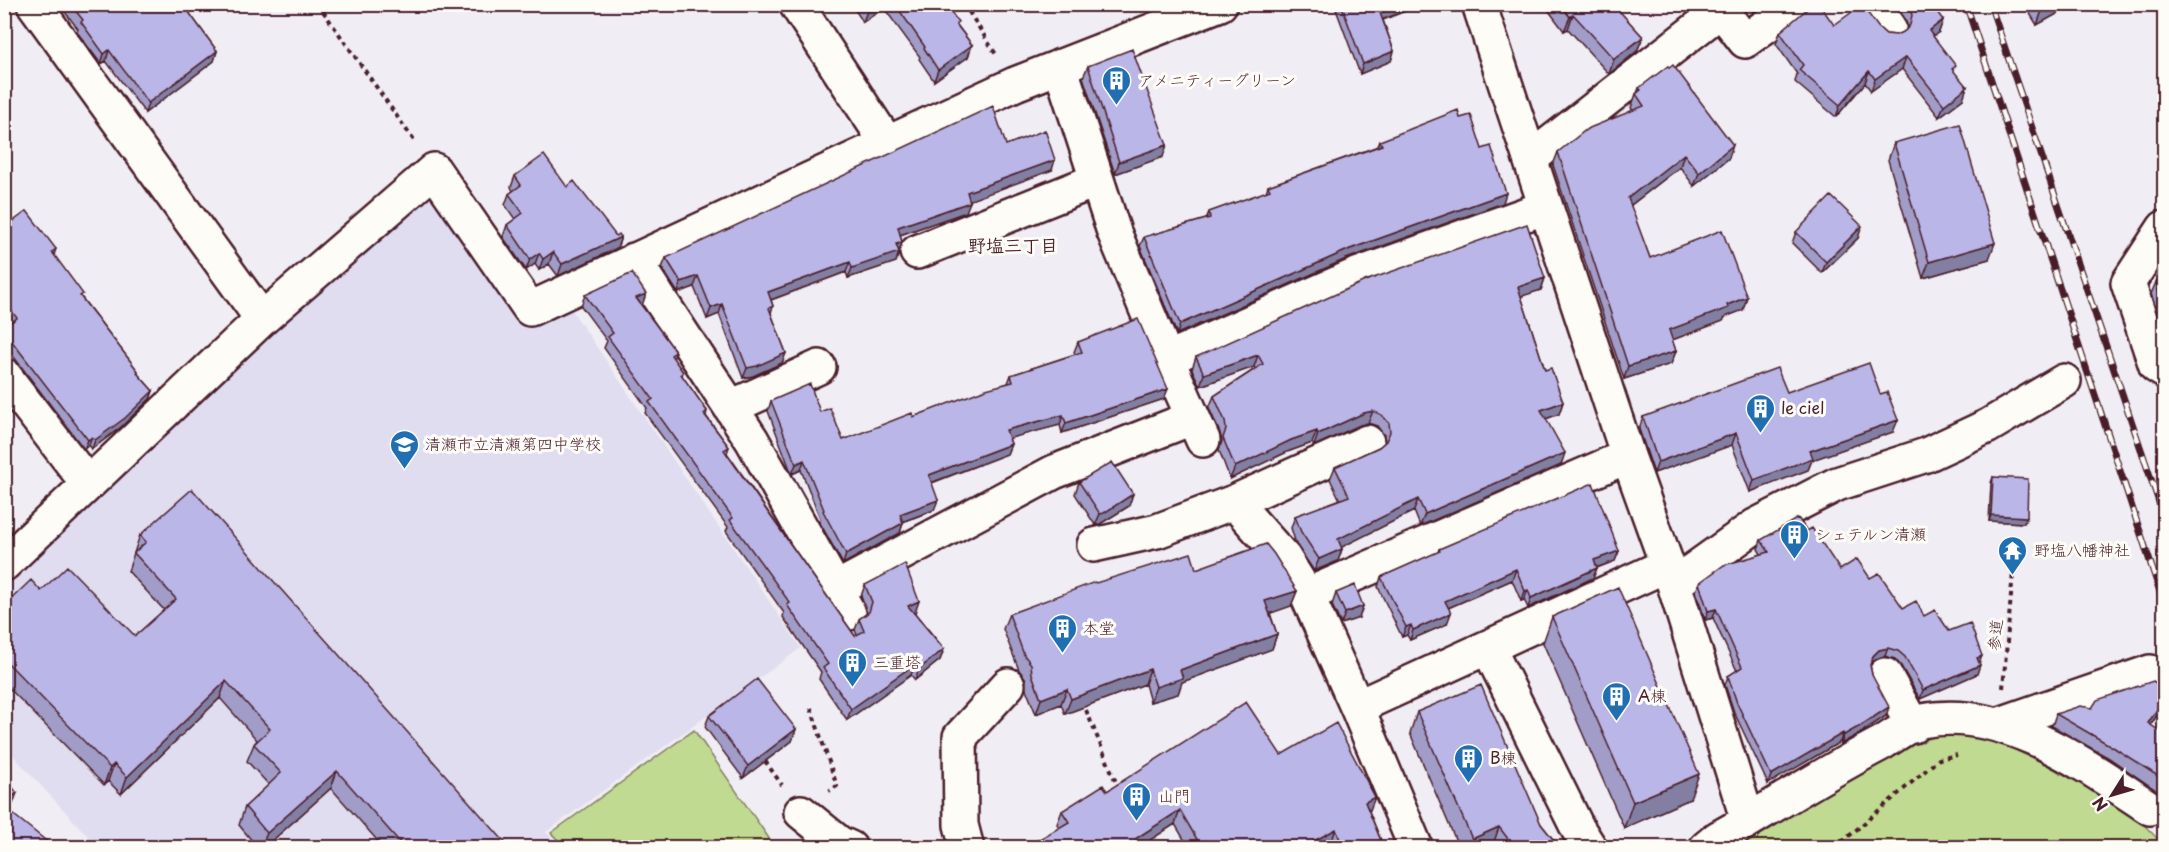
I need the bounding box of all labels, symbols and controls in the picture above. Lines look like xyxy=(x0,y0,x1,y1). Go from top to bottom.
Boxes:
building icon: アメニティーグリーン xyxy=(1101,64,1133,106)
place label: アメニティーグリーン xyxy=(1138,67,1296,91)
district label: 野塩三丁目 xyxy=(968,231,1058,258)
building icon: le ciel xyxy=(1744,392,1776,434)
place label: le ciel xyxy=(1781,395,1824,419)
school or university icon: 清瀬市立清瀬第四中学校 xyxy=(388,428,420,470)
place label: 清瀬市立清瀬第四中学校 xyxy=(425,431,601,455)
building icon: シェテルン清瀬 xyxy=(1778,518,1810,560)
place label: シェテルン清瀬 xyxy=(1815,521,1926,545)
temple icon: 野塩八幡神社 xyxy=(1997,534,2029,576)
place label: 野塩八幡神社 xyxy=(2034,537,2130,561)
building icon: 本堂 xyxy=(1046,612,1078,654)
place label: 本堂 xyxy=(1083,615,1115,639)
street label: 参道 xyxy=(1981,618,2007,652)
building icon: 三重塔 xyxy=(836,646,868,688)
place label: 三重塔 xyxy=(873,649,921,673)
building icon: A棟 xyxy=(1601,680,1633,722)
place label: A棟 xyxy=(1638,683,1666,707)
building icon: B棟 xyxy=(1453,742,1485,784)
place label: B棟 xyxy=(1490,745,1517,769)
north arrow xyxy=(2082,765,2142,825)
building icon: 山門 xyxy=(1121,780,1153,822)
place label: 山門 xyxy=(1158,783,1190,807)
text: N xyxy=(2086,792,2113,817)

